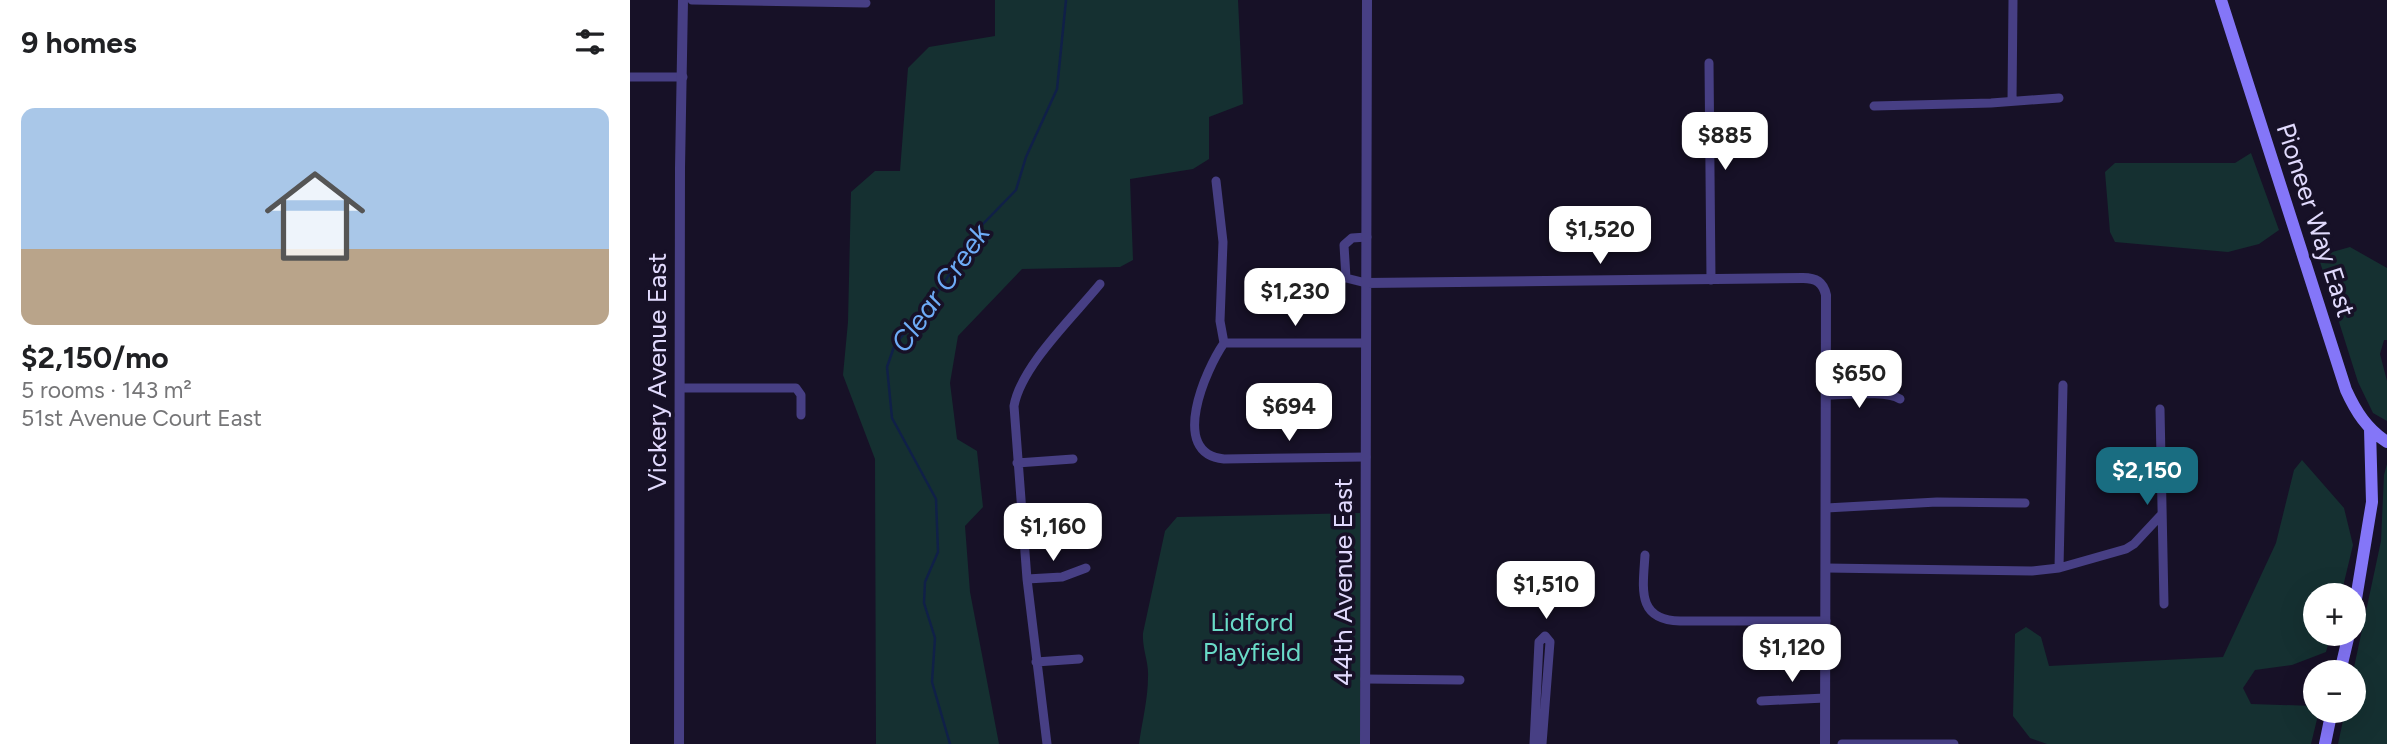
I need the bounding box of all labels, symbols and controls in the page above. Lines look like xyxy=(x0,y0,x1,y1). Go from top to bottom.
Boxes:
icon: filters xyxy=(571,23,609,61)
text: 9 homes xyxy=(21,24,137,61)
pin: $885 xyxy=(1684,113,1766,172)
street label: Pioneer Way East xyxy=(2270,119,2362,321)
text: $885 xyxy=(1698,121,1752,149)
icon: home xyxy=(252,153,378,279)
pin: $1,520 xyxy=(1543,206,1657,266)
text: $1,520 xyxy=(1565,215,1635,243)
water label: Clear Creek xyxy=(883,216,997,359)
street label: Vickery Avenue East xyxy=(641,253,673,491)
pin: $1,230 xyxy=(1238,268,1352,328)
text: $1,230 xyxy=(1260,277,1330,305)
text: $2,150/mo xyxy=(21,339,169,376)
pin: $650 xyxy=(1818,350,1900,410)
text: $650 xyxy=(1832,359,1886,387)
text: 5 rooms · 143 m² xyxy=(21,376,192,404)
pin: $694 xyxy=(1248,384,1330,443)
text: $694 xyxy=(1262,392,1316,420)
text: 51st Avenue Court East xyxy=(21,404,262,432)
pin: $2,150 xyxy=(2090,448,2204,507)
text: $2,150 xyxy=(2112,456,2182,484)
street label: 44th Avenue East xyxy=(1327,478,1359,686)
pin: $1,160 xyxy=(996,504,1110,563)
text: $1,160 xyxy=(1020,512,1086,540)
pin: $1,510 xyxy=(1489,562,1603,621)
text: $1,510 xyxy=(1513,570,1579,598)
map controls xyxy=(2303,583,2366,723)
button: + xyxy=(2303,583,2366,646)
park label: Lidford Playfield xyxy=(1203,606,1301,668)
pin: $1,120 xyxy=(1735,624,1849,684)
text: $1,120 xyxy=(1759,633,1825,661)
button: − xyxy=(2303,660,2366,723)

